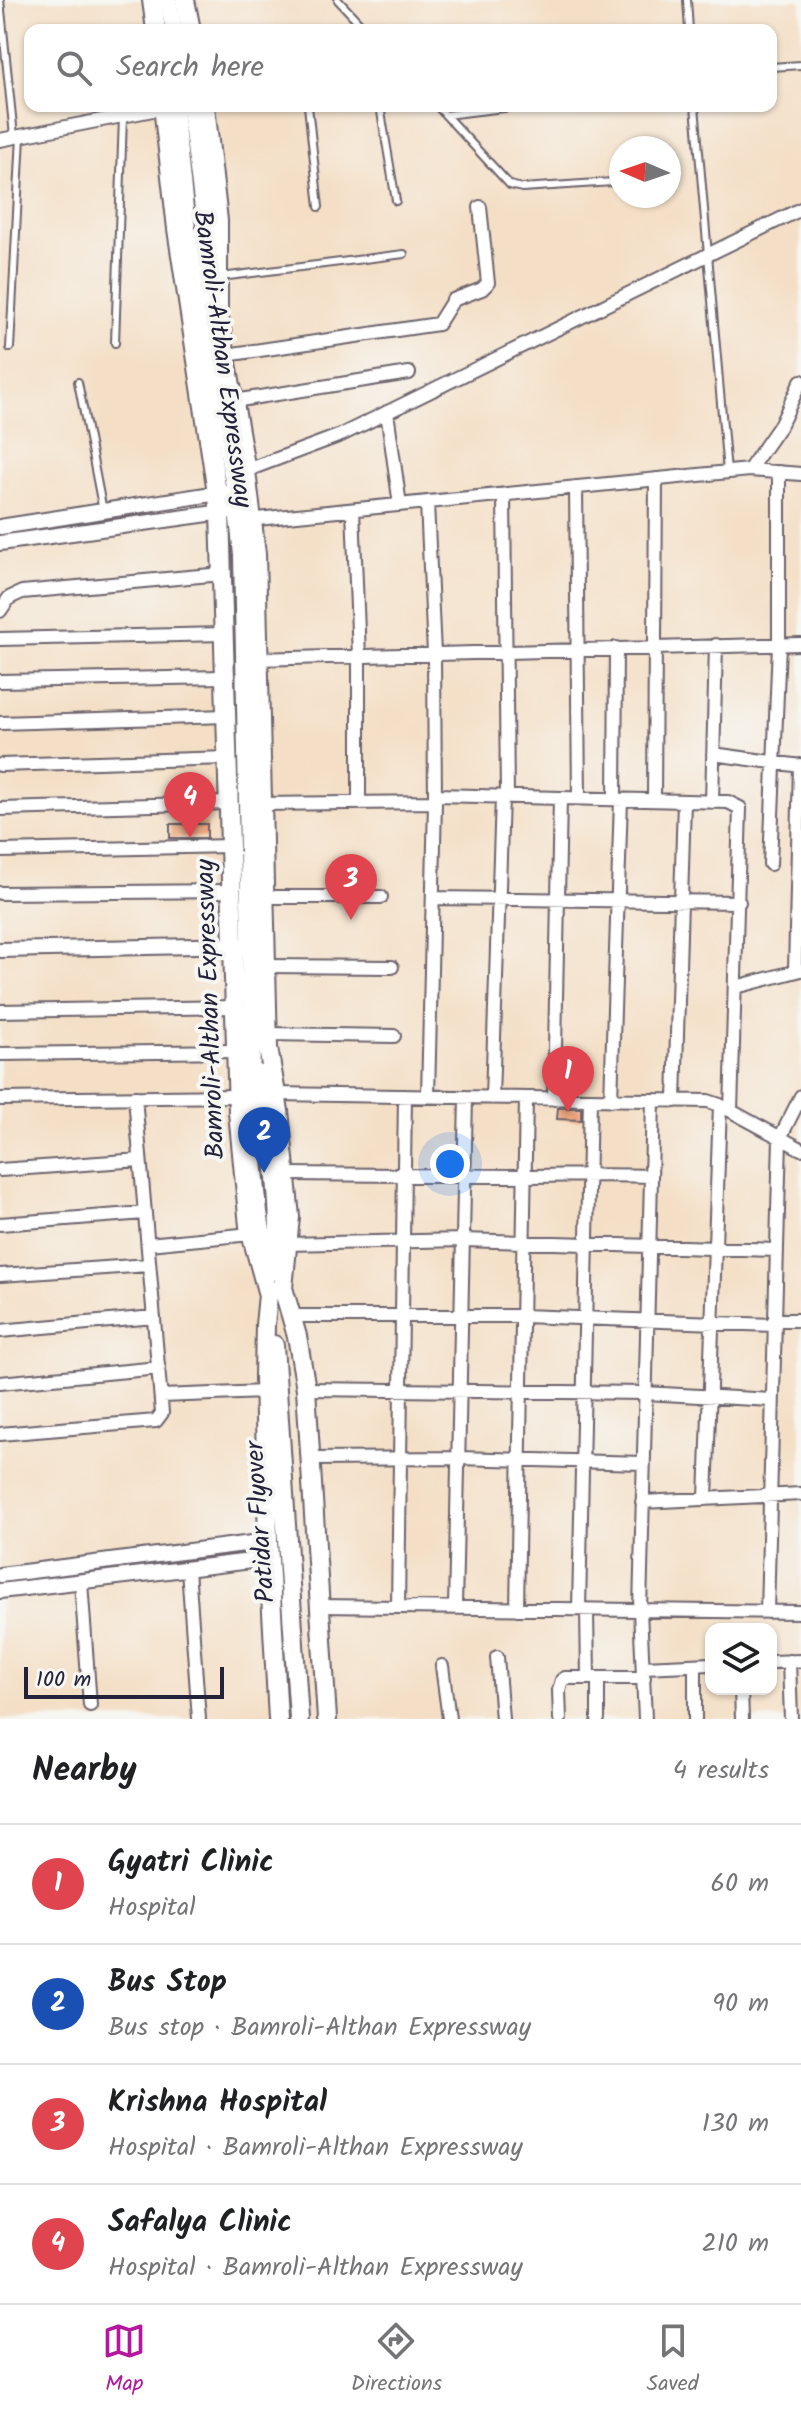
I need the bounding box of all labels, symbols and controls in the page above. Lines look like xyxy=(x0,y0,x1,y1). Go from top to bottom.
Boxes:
search box xyxy=(24,24,777,112)
text: Search here xyxy=(116,44,264,92)
icon: search xyxy=(52,46,96,90)
north arrow xyxy=(609,136,681,208)
street label: Bamroli-Althan Expressway xyxy=(180,207,264,511)
pin: 4 xyxy=(164,772,216,838)
pin: 3 xyxy=(325,854,377,920)
street label: Bamroli-Althan Expressway xyxy=(185,858,237,1160)
pin: 1 xyxy=(542,1046,594,1112)
pin: 2 xyxy=(238,1107,290,1173)
your location xyxy=(430,1144,470,1184)
street label: Patidar Flyover xyxy=(234,1438,288,1604)
map controls xyxy=(705,1623,777,1695)
button: layers xyxy=(705,1623,777,1695)
scale bar xyxy=(24,1663,224,1699)
text: 100 m xyxy=(36,1663,91,1698)
text: Nearby xyxy=(32,1744,137,1798)
text: 4 results xyxy=(673,1750,769,1792)
text: Gyatri Clinic xyxy=(108,1839,274,1887)
text: 1 xyxy=(54,1863,62,1905)
text: 60 m xyxy=(710,1863,769,1905)
text: Hospital xyxy=(108,1887,196,1929)
text: Bus Stop xyxy=(108,1959,227,2007)
text: 2 xyxy=(50,1983,66,2025)
text: 90 m xyxy=(712,1983,769,2025)
text: Bus stop · Bamroli-Althan Expressway xyxy=(108,2007,531,2049)
text: Krishna Hospital xyxy=(108,2079,327,2127)
text: 3 xyxy=(51,2103,65,2145)
text: 130 m xyxy=(702,2103,769,2145)
text: Hospital · Bamroli-Althan Expressway xyxy=(108,2127,523,2169)
text: Safalya Clinic xyxy=(108,2199,292,2247)
text: 4 xyxy=(51,2223,65,2265)
text: 210 m xyxy=(702,2223,769,2265)
text: Hospital · Bamroli-Althan Expressway xyxy=(108,2247,523,2289)
tab: Map xyxy=(102,2319,146,2402)
tab: Directions xyxy=(351,2319,442,2402)
tab: Saved xyxy=(647,2319,699,2402)

